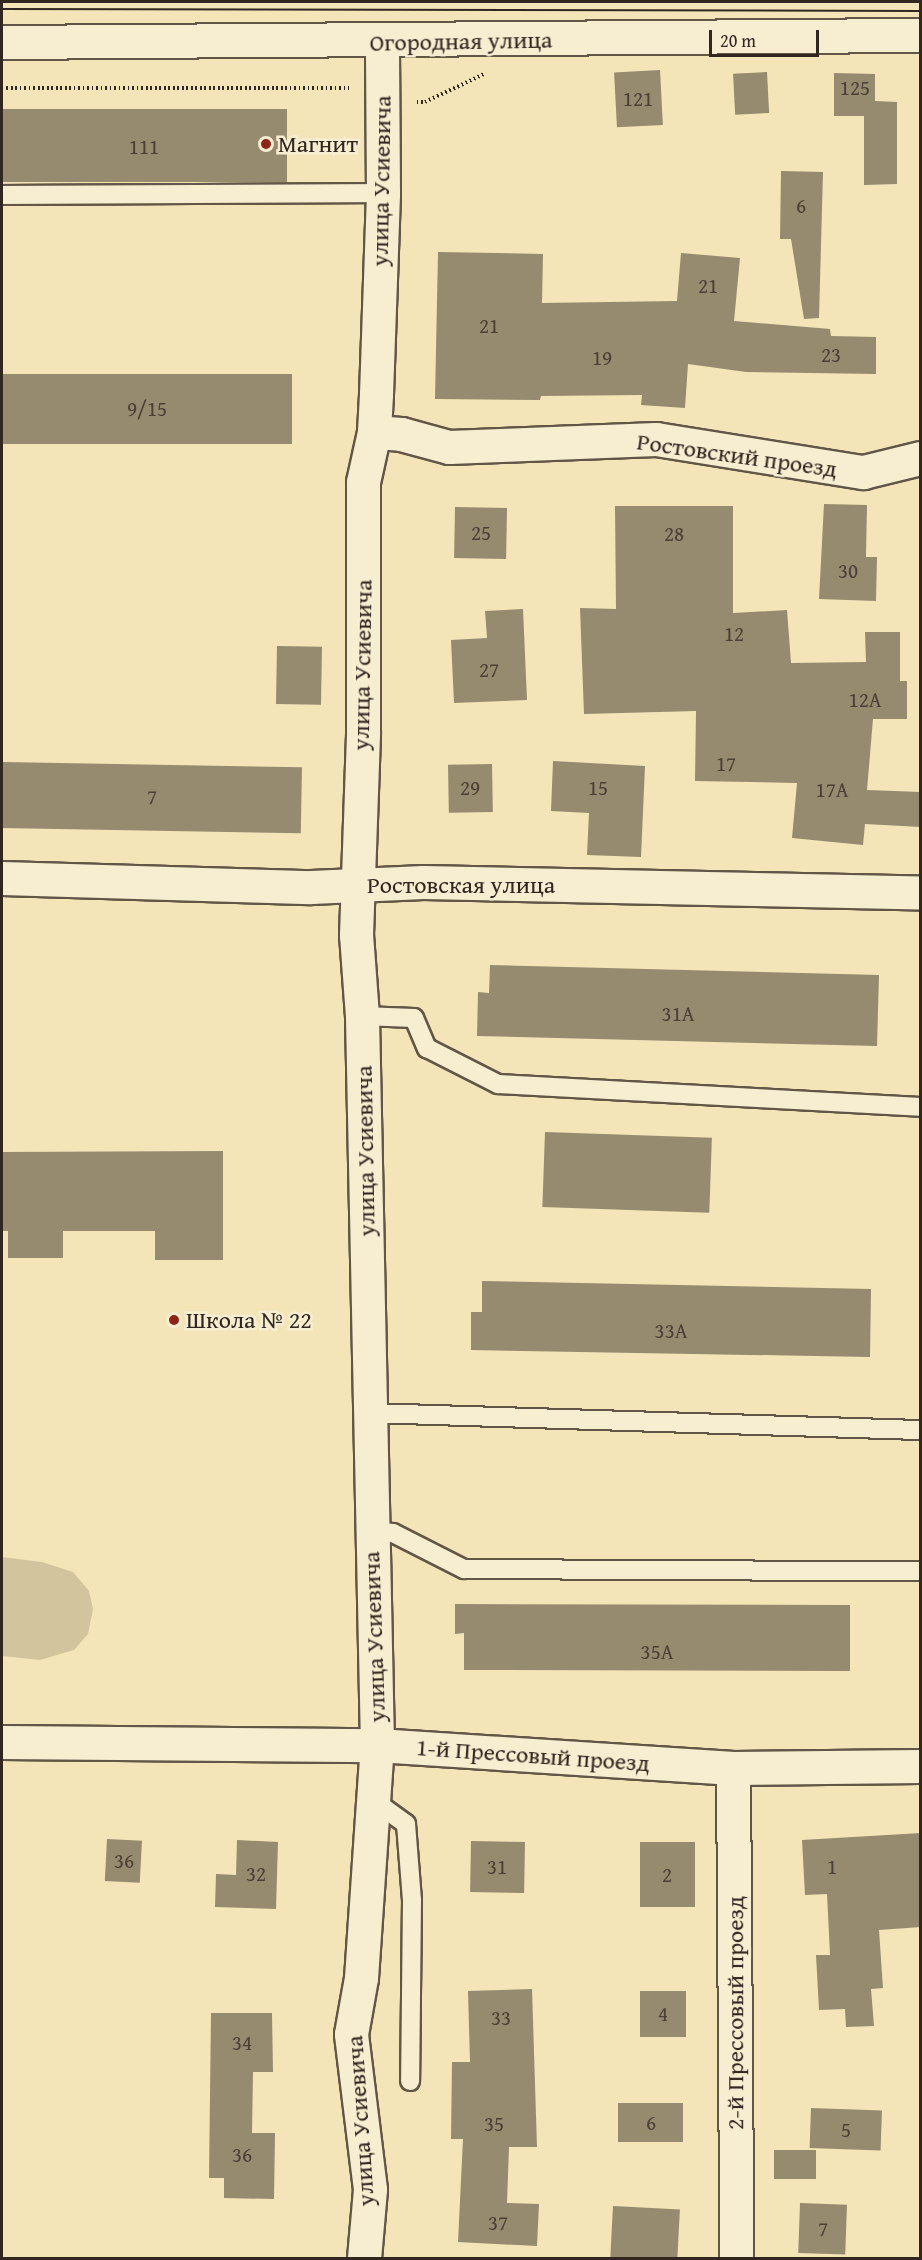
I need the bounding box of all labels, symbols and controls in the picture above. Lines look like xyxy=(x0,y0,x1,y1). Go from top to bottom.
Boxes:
scale bar xyxy=(712,18,822,56)
street label: Огородная улица xyxy=(369,25,553,57)
text: 20 m xyxy=(720,27,756,54)
house number: 125 xyxy=(840,75,870,101)
house number: 121 xyxy=(623,86,653,112)
street label: улица Усиевича xyxy=(365,95,397,267)
place label: Магнит xyxy=(278,130,358,158)
house number: 111 xyxy=(129,134,159,160)
marker: Магнит xyxy=(259,137,273,151)
house number: 6 xyxy=(796,193,806,219)
house number: 21 xyxy=(698,273,718,299)
house number: 21 xyxy=(479,313,499,339)
house number: 23 xyxy=(821,342,841,368)
house number: 19 xyxy=(592,345,612,371)
house number: 9/15 xyxy=(127,396,167,422)
street label: Ростовский проезд xyxy=(635,427,839,483)
house number: 25 xyxy=(471,520,491,546)
house number: 28 xyxy=(664,521,684,547)
house number: 30 xyxy=(838,558,858,584)
street label: улица Усиевича xyxy=(346,579,378,751)
house number: 12 xyxy=(724,621,744,647)
house number: 27 xyxy=(479,657,499,683)
house number: 12А xyxy=(849,687,881,713)
house number: 17 xyxy=(716,751,736,777)
house number: 29 xyxy=(460,775,480,801)
house number: 15 xyxy=(588,775,608,801)
house number: 17А xyxy=(816,777,848,803)
house number: 7 xyxy=(147,784,157,810)
street label: Ростовская улица xyxy=(367,871,555,899)
house number: 31А xyxy=(662,1001,694,1027)
street label: улица Усиевича xyxy=(349,1065,381,1237)
place label: Школа № 22 xyxy=(186,1306,312,1334)
marker: Школа № 22 xyxy=(167,1313,181,1327)
house number: 33А xyxy=(655,1318,687,1344)
street label: улица Усиевича xyxy=(357,1551,391,1723)
house number: 35А xyxy=(641,1639,673,1665)
street label: 1-й Прессовый проезд xyxy=(415,1732,651,1778)
house number: 36 xyxy=(114,1848,134,1874)
house number: 31 xyxy=(487,1854,507,1880)
house number: 1 xyxy=(827,1854,837,1880)
house number: 32 xyxy=(246,1861,266,1887)
house number: 2 xyxy=(662,1862,672,1888)
street label: 2-й Прессовый проезд xyxy=(721,1896,749,2130)
house number: 4 xyxy=(658,2001,668,2027)
house number: 33 xyxy=(491,2005,511,2031)
house number: 34 xyxy=(232,2030,252,2056)
street label: улица Усиевича xyxy=(340,2035,380,2207)
house number: 6 xyxy=(646,2110,656,2136)
house number: 35 xyxy=(484,2111,504,2137)
house number: 5 xyxy=(841,2117,851,2143)
house number: 36 xyxy=(232,2142,252,2168)
house number: 37 xyxy=(488,2210,508,2236)
house number: 7 xyxy=(818,2216,828,2242)

